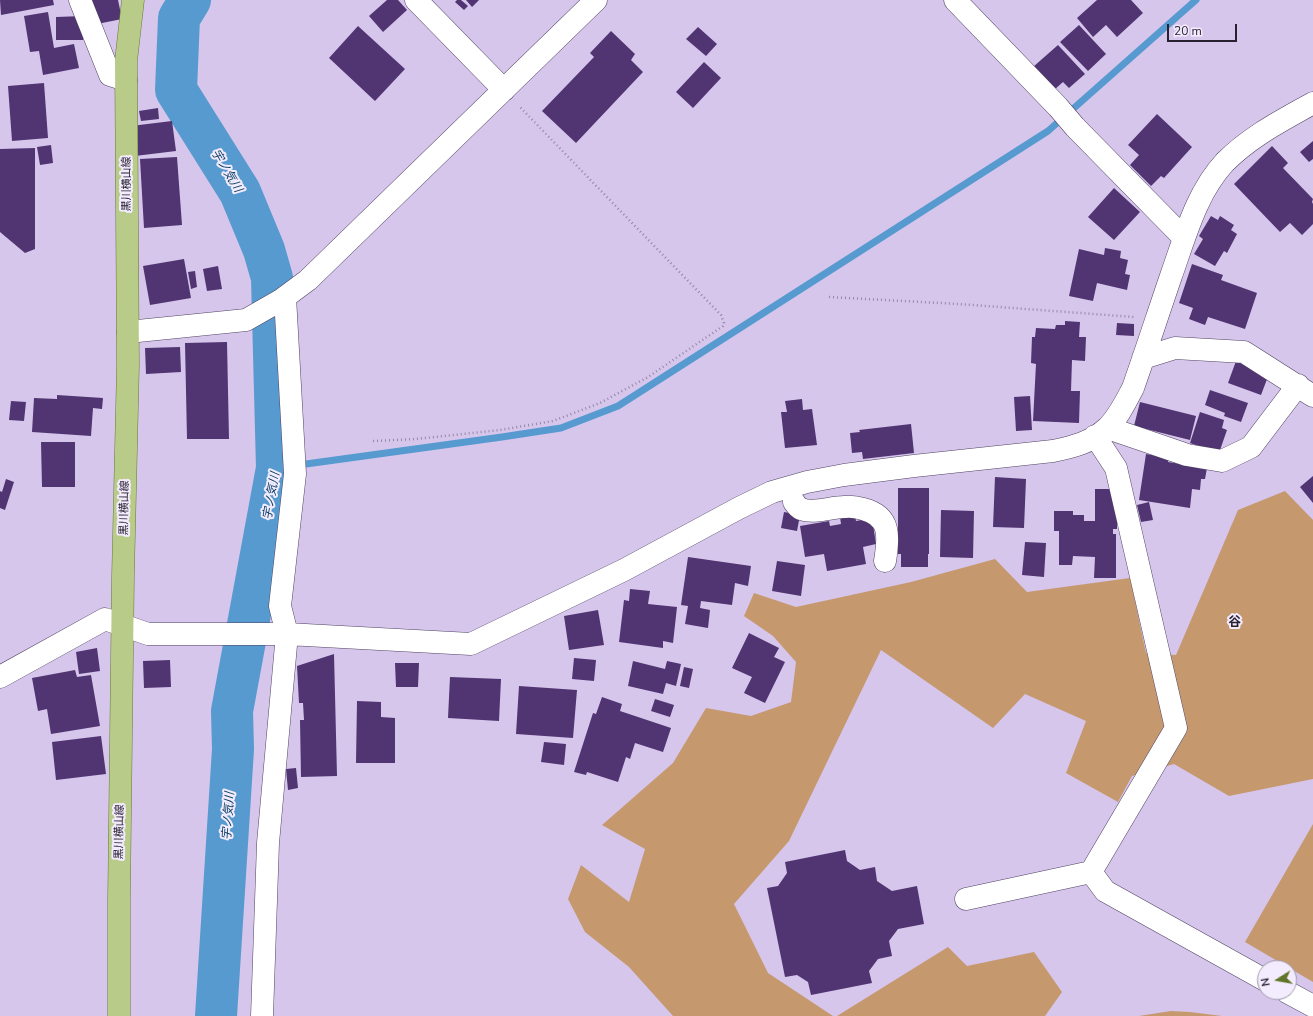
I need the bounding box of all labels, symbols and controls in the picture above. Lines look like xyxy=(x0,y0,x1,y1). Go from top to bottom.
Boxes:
scale bar xyxy=(1169,16,1239,42)
text: 20 m xyxy=(1174,23,1202,39)
water label: 宇ノ気川 xyxy=(207,147,245,195)
street label: 黒川横山線 xyxy=(120,157,134,211)
water label: 宇ノ気川 xyxy=(261,471,283,521)
street label: 黒川横山線 xyxy=(118,480,132,536)
district label: 谷 xyxy=(1229,615,1241,631)
water label: 宇ノ気川 xyxy=(220,792,238,840)
street label: 黒川横山線 xyxy=(113,804,127,860)
north arrow xyxy=(1257,960,1297,1000)
text: N xyxy=(1258,977,1274,988)

